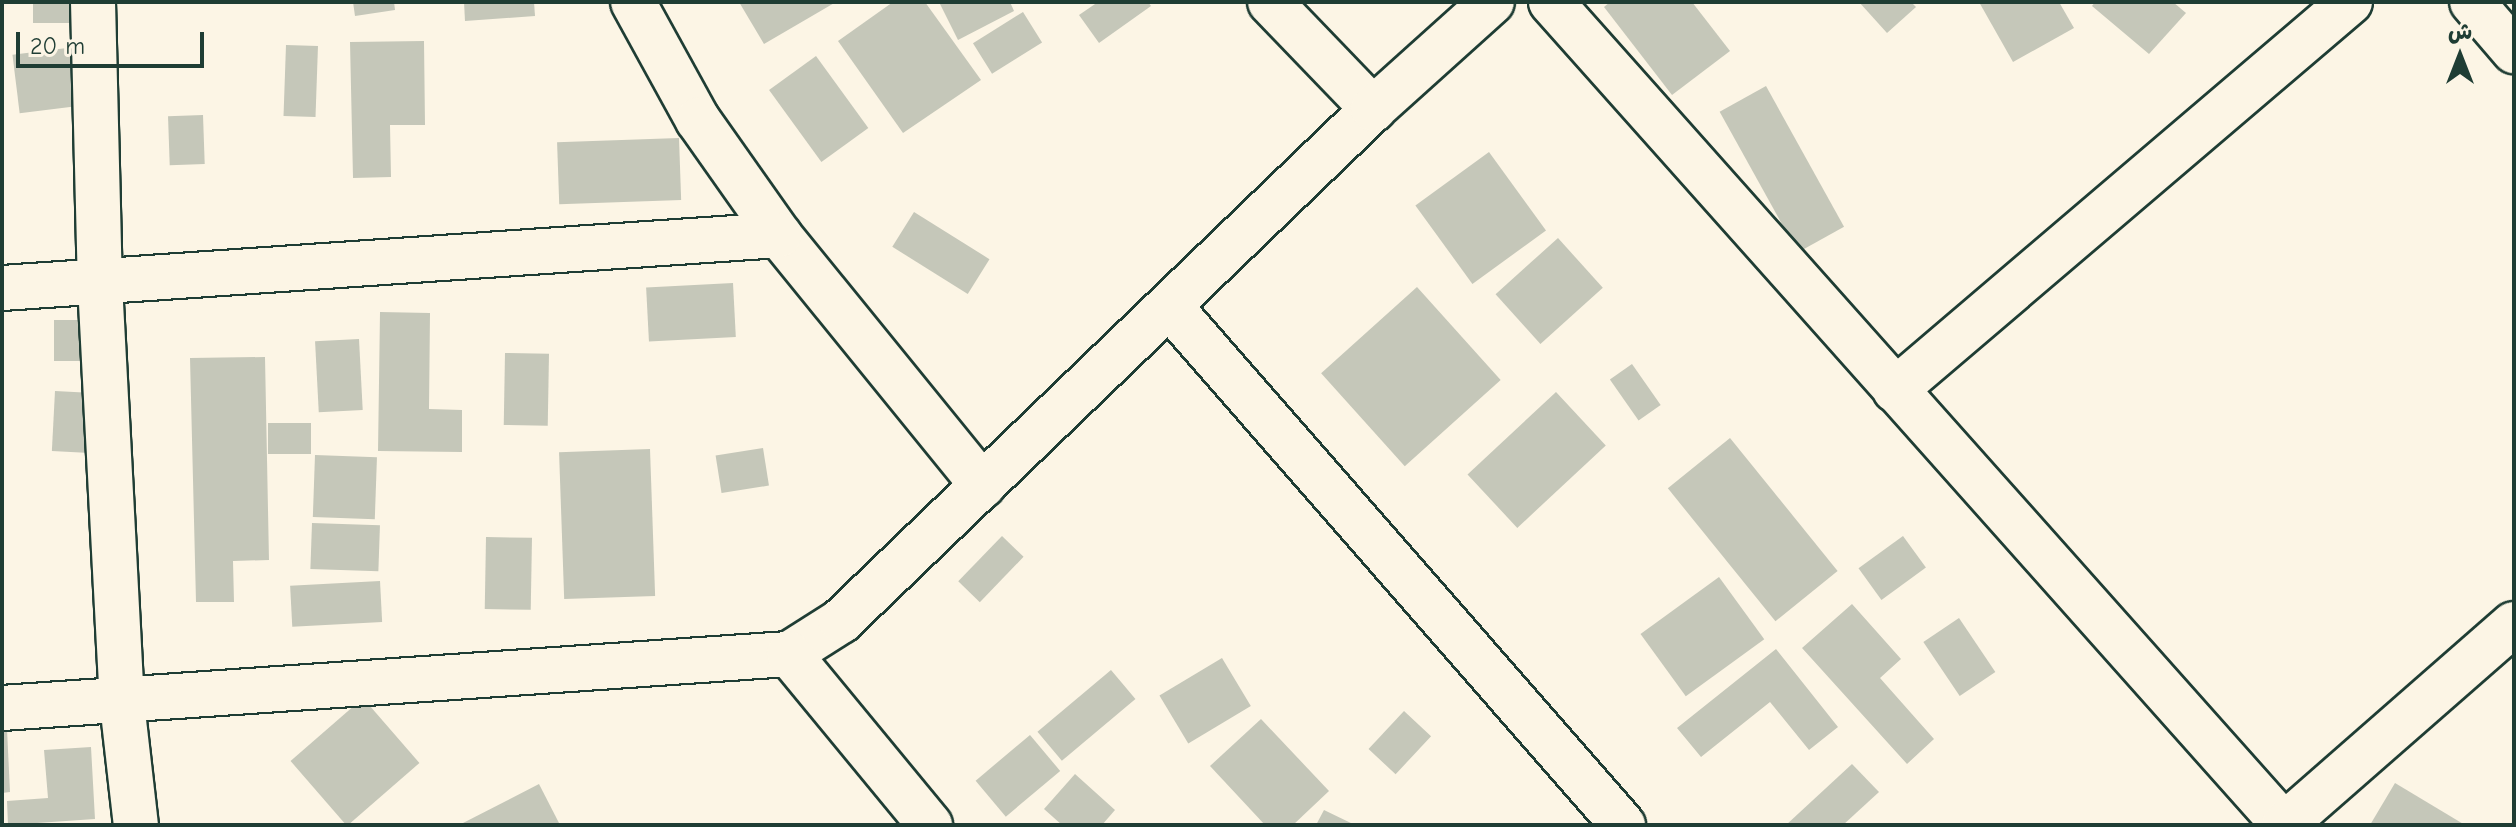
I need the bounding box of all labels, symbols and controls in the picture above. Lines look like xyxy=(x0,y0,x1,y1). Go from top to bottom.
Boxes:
scale bar xyxy=(20,16,208,66)
north arrow xyxy=(2420,16,2500,96)
text: ش xyxy=(2448,19,2472,45)
text: 20 m xyxy=(30,32,85,60)

